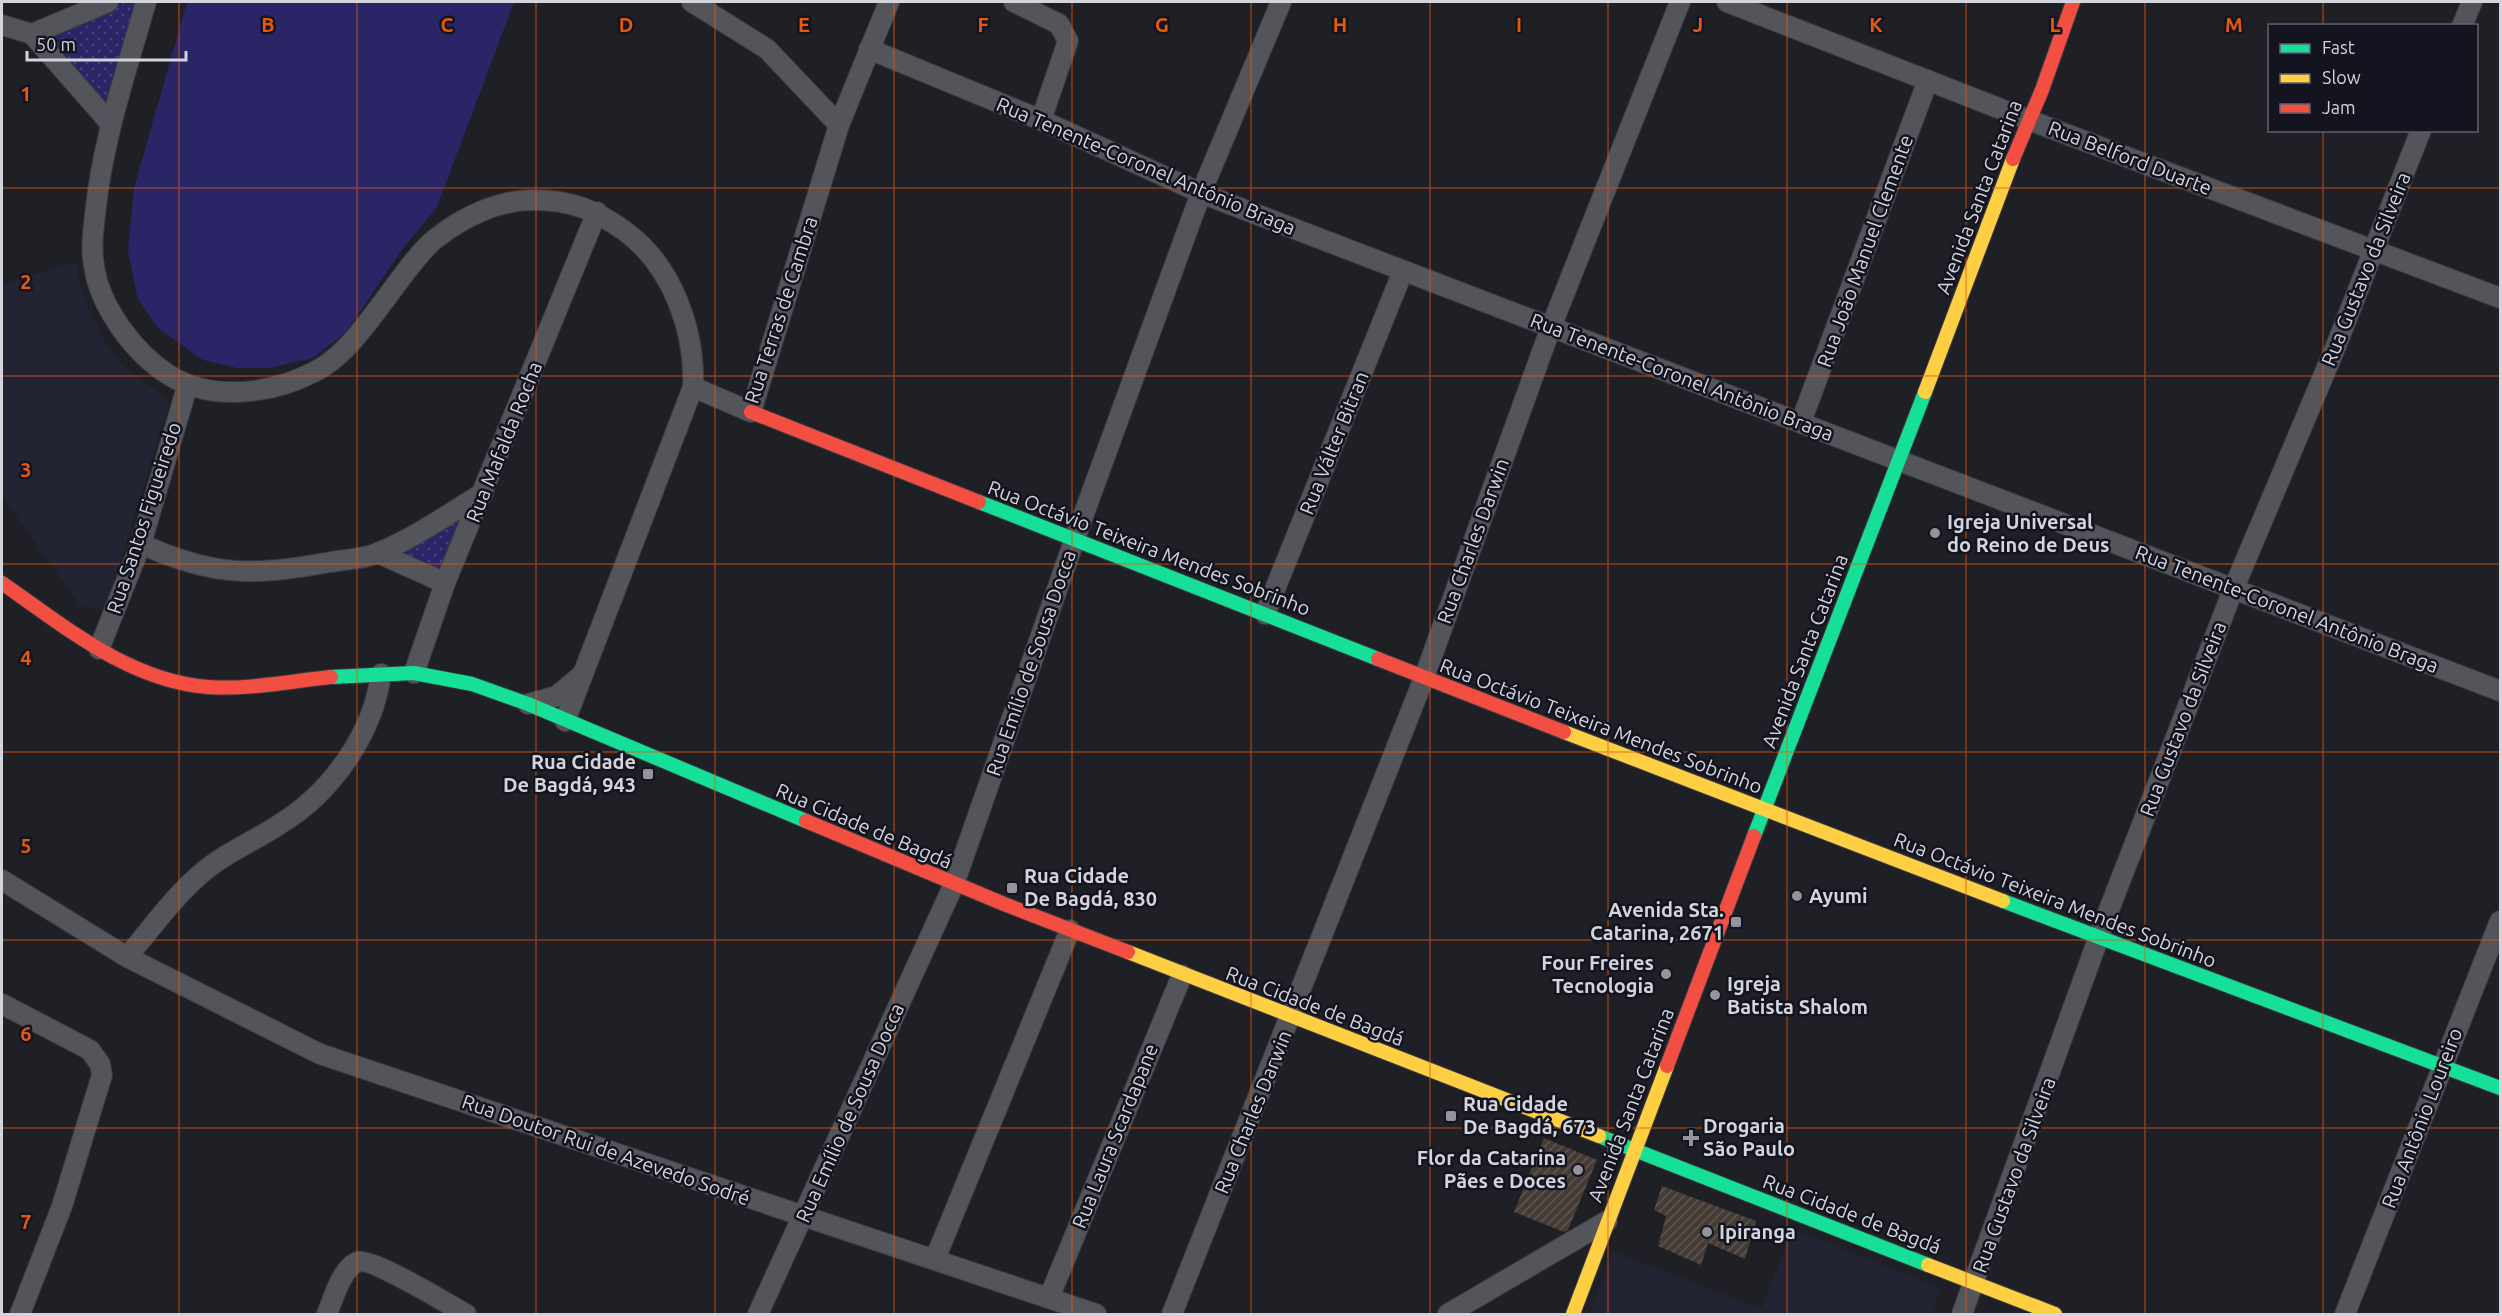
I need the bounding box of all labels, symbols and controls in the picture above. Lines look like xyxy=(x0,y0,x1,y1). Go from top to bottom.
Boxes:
text: B xyxy=(261,13,275,36)
text: C xyxy=(441,13,454,36)
text: D xyxy=(619,13,633,36)
text: E xyxy=(798,13,810,36)
text: F xyxy=(977,13,989,36)
text: G xyxy=(1155,13,1169,36)
text: H xyxy=(1333,13,1347,36)
text: I xyxy=(1516,13,1522,36)
text: J xyxy=(1693,13,1703,36)
text: K xyxy=(1869,13,1883,36)
text: L xyxy=(2050,13,2061,36)
text: M xyxy=(2225,13,2243,36)
scale bar xyxy=(27,24,186,62)
legend xyxy=(2268,24,2478,132)
text: 50 m xyxy=(36,34,76,54)
text: Fast xyxy=(2322,37,2355,57)
text: Slow xyxy=(2322,67,2361,87)
text: 1 xyxy=(20,82,32,105)
street label: Rua Tenente-Coronel Antônio Braga xyxy=(993,92,1299,239)
street label: Avenida Santa Catarina xyxy=(1931,97,2026,297)
text: Jam xyxy=(2322,97,2356,117)
street label: Rua Belford Duarte xyxy=(2045,116,2215,199)
street label: Rua João Manuel Clemente xyxy=(1812,132,1917,370)
street label: Rua Gustavo da Silveira xyxy=(2316,169,2415,369)
street label: Rua Terras de Cambra xyxy=(739,213,822,406)
text: 2 xyxy=(20,270,32,293)
street label: Rua Tenente-Coronel Antônio Braga xyxy=(1527,308,1837,445)
street label: Rua Mafalda Rocha xyxy=(461,358,546,525)
street label: Rua Válter Bitran xyxy=(1294,368,1373,518)
street label: Rua Santos Figueiredo xyxy=(102,419,185,616)
street label: Rua Charles Darwin xyxy=(1432,455,1513,627)
text: 3 xyxy=(20,458,32,481)
street label: Rua Octávio Teixeira Mendes Sobrinho xyxy=(985,475,1314,620)
place label: Igreja Universal do Reino de Deus xyxy=(1947,510,2110,556)
marker: Igreja Universal do Reino de Deus xyxy=(1928,526,1942,540)
street label: Rua Tenente-Coronel Antônio Braga xyxy=(2132,540,2442,677)
street label: Rua Emílio de Sousa Docca xyxy=(981,547,1080,779)
street label: Avenida Santa Catarina xyxy=(1757,551,1852,751)
street label: Rua Gustavo da Silveira xyxy=(2135,618,2230,819)
text: 4 xyxy=(20,646,32,669)
street label: Rua Octávio Teixeira Mendes Sobrinho xyxy=(1437,653,1766,798)
place label: Rua Cidade De Bagdá, 943 xyxy=(503,750,636,796)
marker: Rua Cidade De Bagdá, 943 xyxy=(641,767,655,781)
street label: Rua Cidade de Bagdá xyxy=(773,778,956,873)
street label: Rua Octávio Teixeira Mendes Sobrinho xyxy=(1891,827,2220,972)
text: 5 xyxy=(20,834,32,857)
place label: Rua Cidade De Bagdá, 830 xyxy=(1024,864,1157,910)
marker: Rua Cidade De Bagdá, 830 xyxy=(1005,881,1019,895)
place label: Ayumi xyxy=(1809,884,1868,907)
marker: Ayumi xyxy=(1790,889,1804,903)
place label: Avenida Sta. Catarina, 2671 xyxy=(1590,898,1724,944)
marker: Avenida Sta. Catarina, 2671 xyxy=(1729,915,1743,929)
place label: Four Freires Tecnologia xyxy=(1541,951,1654,997)
street label: Rua Cidade de Bagdá xyxy=(1223,961,1408,1050)
marker: Four Freires Tecnologia xyxy=(1659,967,1673,981)
place label: Igreja Batista Shalom xyxy=(1727,972,1868,1018)
marker: Igreja Batista Shalom xyxy=(1708,988,1722,1002)
street label: Rua Emílio de Sousa Docca xyxy=(791,1000,908,1226)
street label: Avenida Santa Catarina xyxy=(1583,1005,1678,1205)
text: 6 xyxy=(20,1022,32,1045)
street label: Rua Antônio Loureiro xyxy=(2377,1024,2467,1211)
street label: Rua Charles Darwin xyxy=(1209,1027,1296,1197)
street label: Rua Laura Scardapane xyxy=(1067,1040,1162,1231)
street label: Rua Gustavo da Silveira xyxy=(1967,1074,2060,1276)
street label: Rua Doutor Rui de Azevedo Sodré xyxy=(459,1089,753,1210)
place label: Rua Cidade De Bagdá, 673 xyxy=(1463,1092,1596,1138)
marker: Rua Cidade De Bagdá, 673 xyxy=(1444,1109,1458,1123)
place label: Drogaria São Paulo xyxy=(1703,1114,1795,1160)
marker: Drogaria São Paulo xyxy=(1684,1131,1698,1145)
place label: Flor da Catarina Pães e Doces xyxy=(1417,1146,1566,1192)
marker: Flor da Catarina Pães e Doces xyxy=(1571,1163,1585,1177)
street label: Rua Cidade de Bagdá xyxy=(1760,1169,1945,1258)
text: 7 xyxy=(20,1210,32,1233)
place label: Ipiranga xyxy=(1719,1220,1796,1243)
marker: Ipiranga xyxy=(1700,1225,1714,1239)

